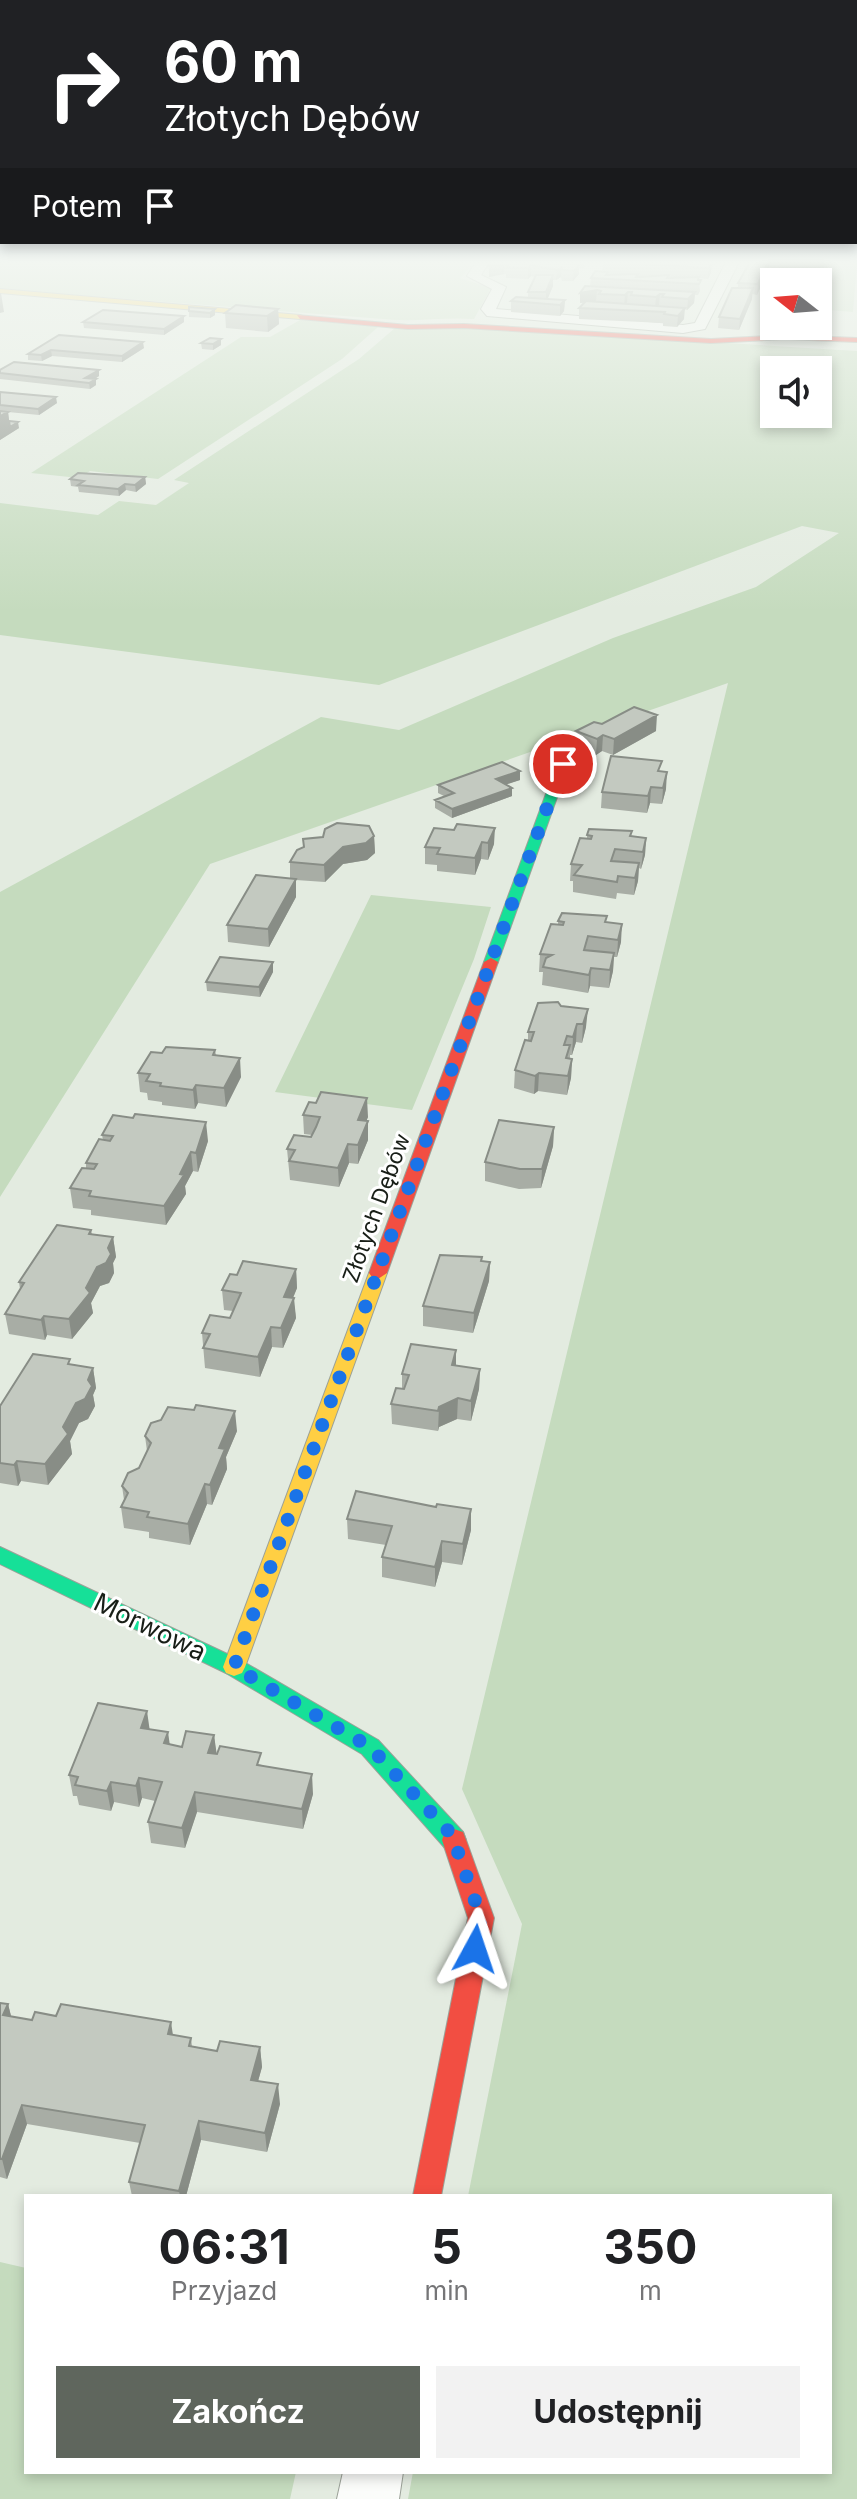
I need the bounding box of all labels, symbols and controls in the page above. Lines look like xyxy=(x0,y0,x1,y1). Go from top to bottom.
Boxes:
text: 60 m xyxy=(164,28,303,96)
icon: right xyxy=(32,32,136,136)
text: Złotych Dębów xyxy=(164,96,420,140)
icon: arrive xyxy=(138,184,182,228)
text: Potem xyxy=(32,188,122,224)
north arrow xyxy=(760,268,832,340)
map controls xyxy=(760,268,832,428)
button: sound xyxy=(760,356,832,428)
pin xyxy=(529,730,597,798)
icon: arrive xyxy=(541,742,585,786)
street label: Złotych Dębów xyxy=(337,1130,415,1286)
street label: Morwowa xyxy=(89,1586,211,1667)
position arrow xyxy=(433,1907,517,1991)
text: 06:31 xyxy=(159,2217,290,2276)
text: 5 xyxy=(431,2217,462,2276)
text: 350 xyxy=(603,2217,697,2276)
text: Przyjazd xyxy=(171,2275,277,2306)
text: min xyxy=(424,2275,469,2306)
text: m xyxy=(639,2275,662,2306)
button: Zakończ xyxy=(56,2366,420,2458)
button: Udostępnij xyxy=(436,2366,800,2458)

